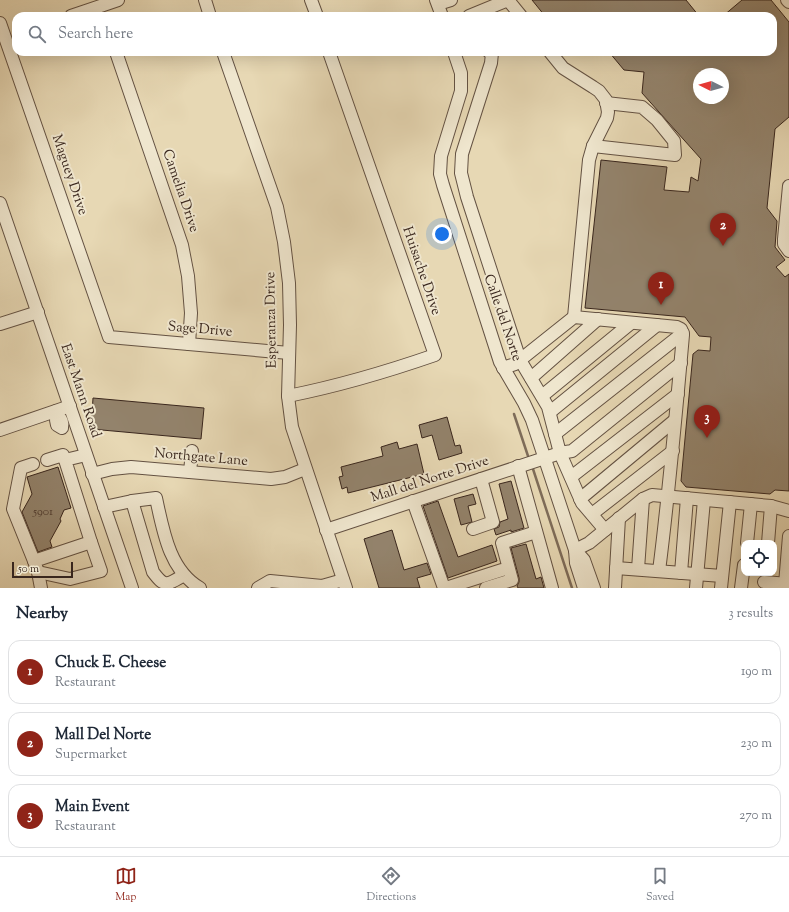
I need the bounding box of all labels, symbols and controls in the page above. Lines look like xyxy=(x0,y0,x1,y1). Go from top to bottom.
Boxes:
search box xyxy=(12,12,777,56)
icon: search xyxy=(26,23,48,45)
text: Search here xyxy=(58,24,133,45)
north arrow xyxy=(693,68,729,104)
street label: Maguey Drive xyxy=(46,132,92,218)
street label: Camelia Drive xyxy=(156,147,204,235)
pin: 2 xyxy=(710,213,736,246)
street label: Huisache Drive xyxy=(397,224,445,318)
your location xyxy=(432,224,452,244)
street label: Esperanza Drive xyxy=(261,272,283,368)
street label: Calle del Norte xyxy=(478,272,526,364)
pin: 1 xyxy=(648,272,674,305)
street label: Sage Drive xyxy=(167,317,233,343)
street label: East Mann Road xyxy=(55,341,106,441)
pin: 3 xyxy=(694,405,720,438)
street label: Northgate Lane xyxy=(153,444,249,472)
street label: Mall del Norte Drive xyxy=(368,451,492,509)
house number: 5901 xyxy=(32,503,53,521)
map controls xyxy=(741,540,777,576)
button: locate xyxy=(741,540,777,576)
scale bar xyxy=(12,560,73,579)
text: 50 m xyxy=(18,561,39,577)
text: Nearby xyxy=(16,602,68,626)
text: 3 results xyxy=(728,605,773,623)
text: Chuck E. Cheese xyxy=(55,653,166,674)
text: 1 xyxy=(28,663,32,681)
text: 190 m xyxy=(741,663,772,681)
text: Restaurant xyxy=(55,674,116,692)
text: Mall Del Norte xyxy=(55,725,151,746)
text: 2 xyxy=(27,735,33,753)
text: 230 m xyxy=(740,735,772,753)
text: Supermarket xyxy=(55,746,127,764)
text: Main Event xyxy=(55,797,129,818)
text: 3 xyxy=(27,807,33,825)
text: 270 m xyxy=(739,807,772,825)
text: Restaurant xyxy=(55,818,116,836)
tab: Map xyxy=(115,865,137,905)
tab: Directions xyxy=(367,865,416,905)
tab: Saved xyxy=(646,865,674,905)

